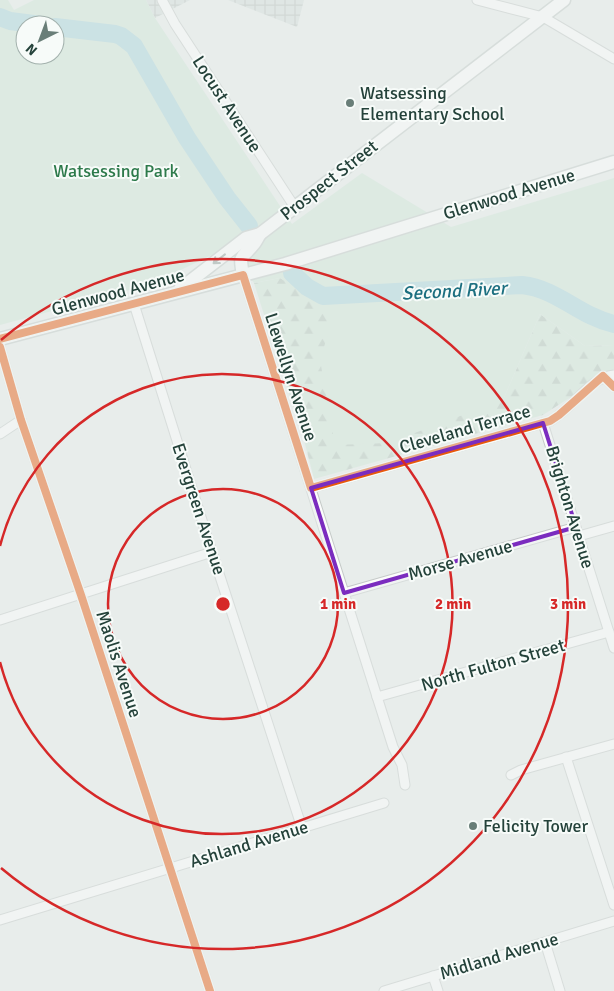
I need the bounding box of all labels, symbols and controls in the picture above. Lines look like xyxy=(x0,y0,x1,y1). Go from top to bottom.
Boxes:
north arrow xyxy=(15,15,65,65)
text: N xyxy=(22,40,41,59)
street label: Locust Avenue xyxy=(188,51,266,157)
place label: Watsessing Elementary School xyxy=(360,82,505,125)
marker: Watsessing Elementary School xyxy=(344,97,356,109)
street label: Prospect Street xyxy=(276,135,382,225)
park label: Watsessing Park xyxy=(53,160,179,182)
street label: Glenwood Avenue xyxy=(441,164,577,224)
one-way arrow xyxy=(213,253,226,264)
street label: Glenwood Avenue xyxy=(49,264,187,320)
water label: Second River xyxy=(401,276,510,306)
street label: Llewellyn Avenue xyxy=(260,310,322,444)
street label: Cleveland Terrace xyxy=(397,400,533,458)
street label: Evergreen Avenue xyxy=(167,440,231,578)
street label: Brighton Avenue xyxy=(541,443,599,571)
street label: Morse Avenue xyxy=(405,535,515,585)
centre of rings xyxy=(214,595,232,613)
text: 1 min xyxy=(320,595,356,613)
text: 2 min xyxy=(435,595,471,613)
text: 3 min xyxy=(550,595,586,613)
street label: Maolis Avenue xyxy=(91,608,147,720)
street label: North Fulton Street xyxy=(419,634,567,696)
place label: Felicity Tower xyxy=(483,815,588,837)
street label: Ashland Avenue xyxy=(187,816,311,872)
marker: Felicity Tower xyxy=(467,820,479,832)
street label: Midland Avenue xyxy=(437,927,561,985)

